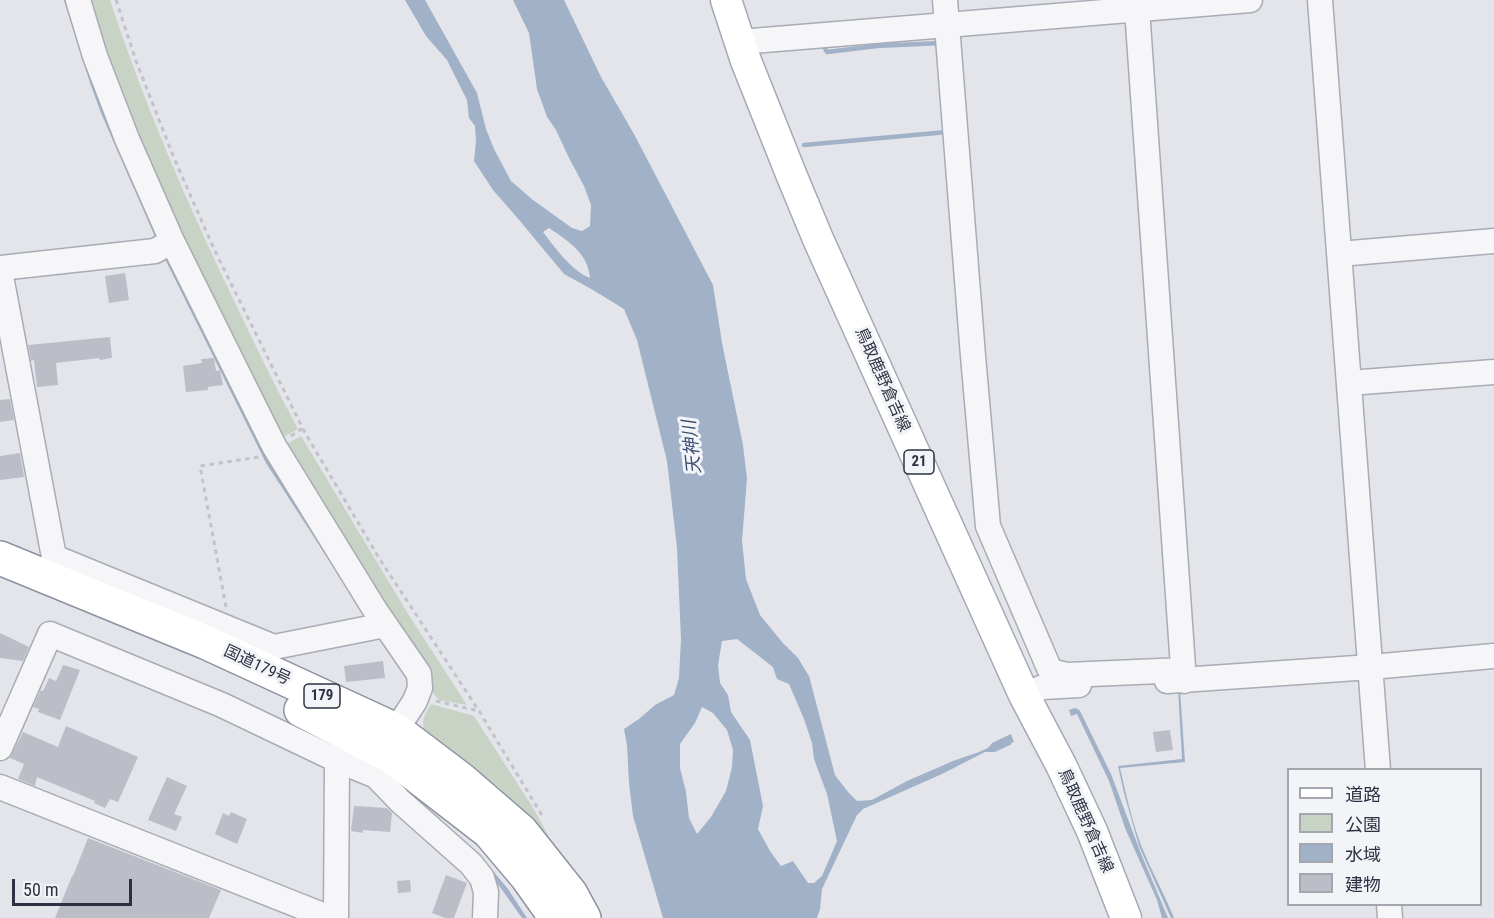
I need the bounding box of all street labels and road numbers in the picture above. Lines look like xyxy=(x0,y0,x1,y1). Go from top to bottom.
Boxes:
street label: 鳥取鹿野倉吉線 xyxy=(850,325,914,435)
road number: 21 xyxy=(904,450,934,474)
street label: 国道179号 xyxy=(220,642,294,690)
road number: 179 xyxy=(304,684,340,708)
street label: 鳥取鹿野倉吉線 xyxy=(1053,766,1117,876)

